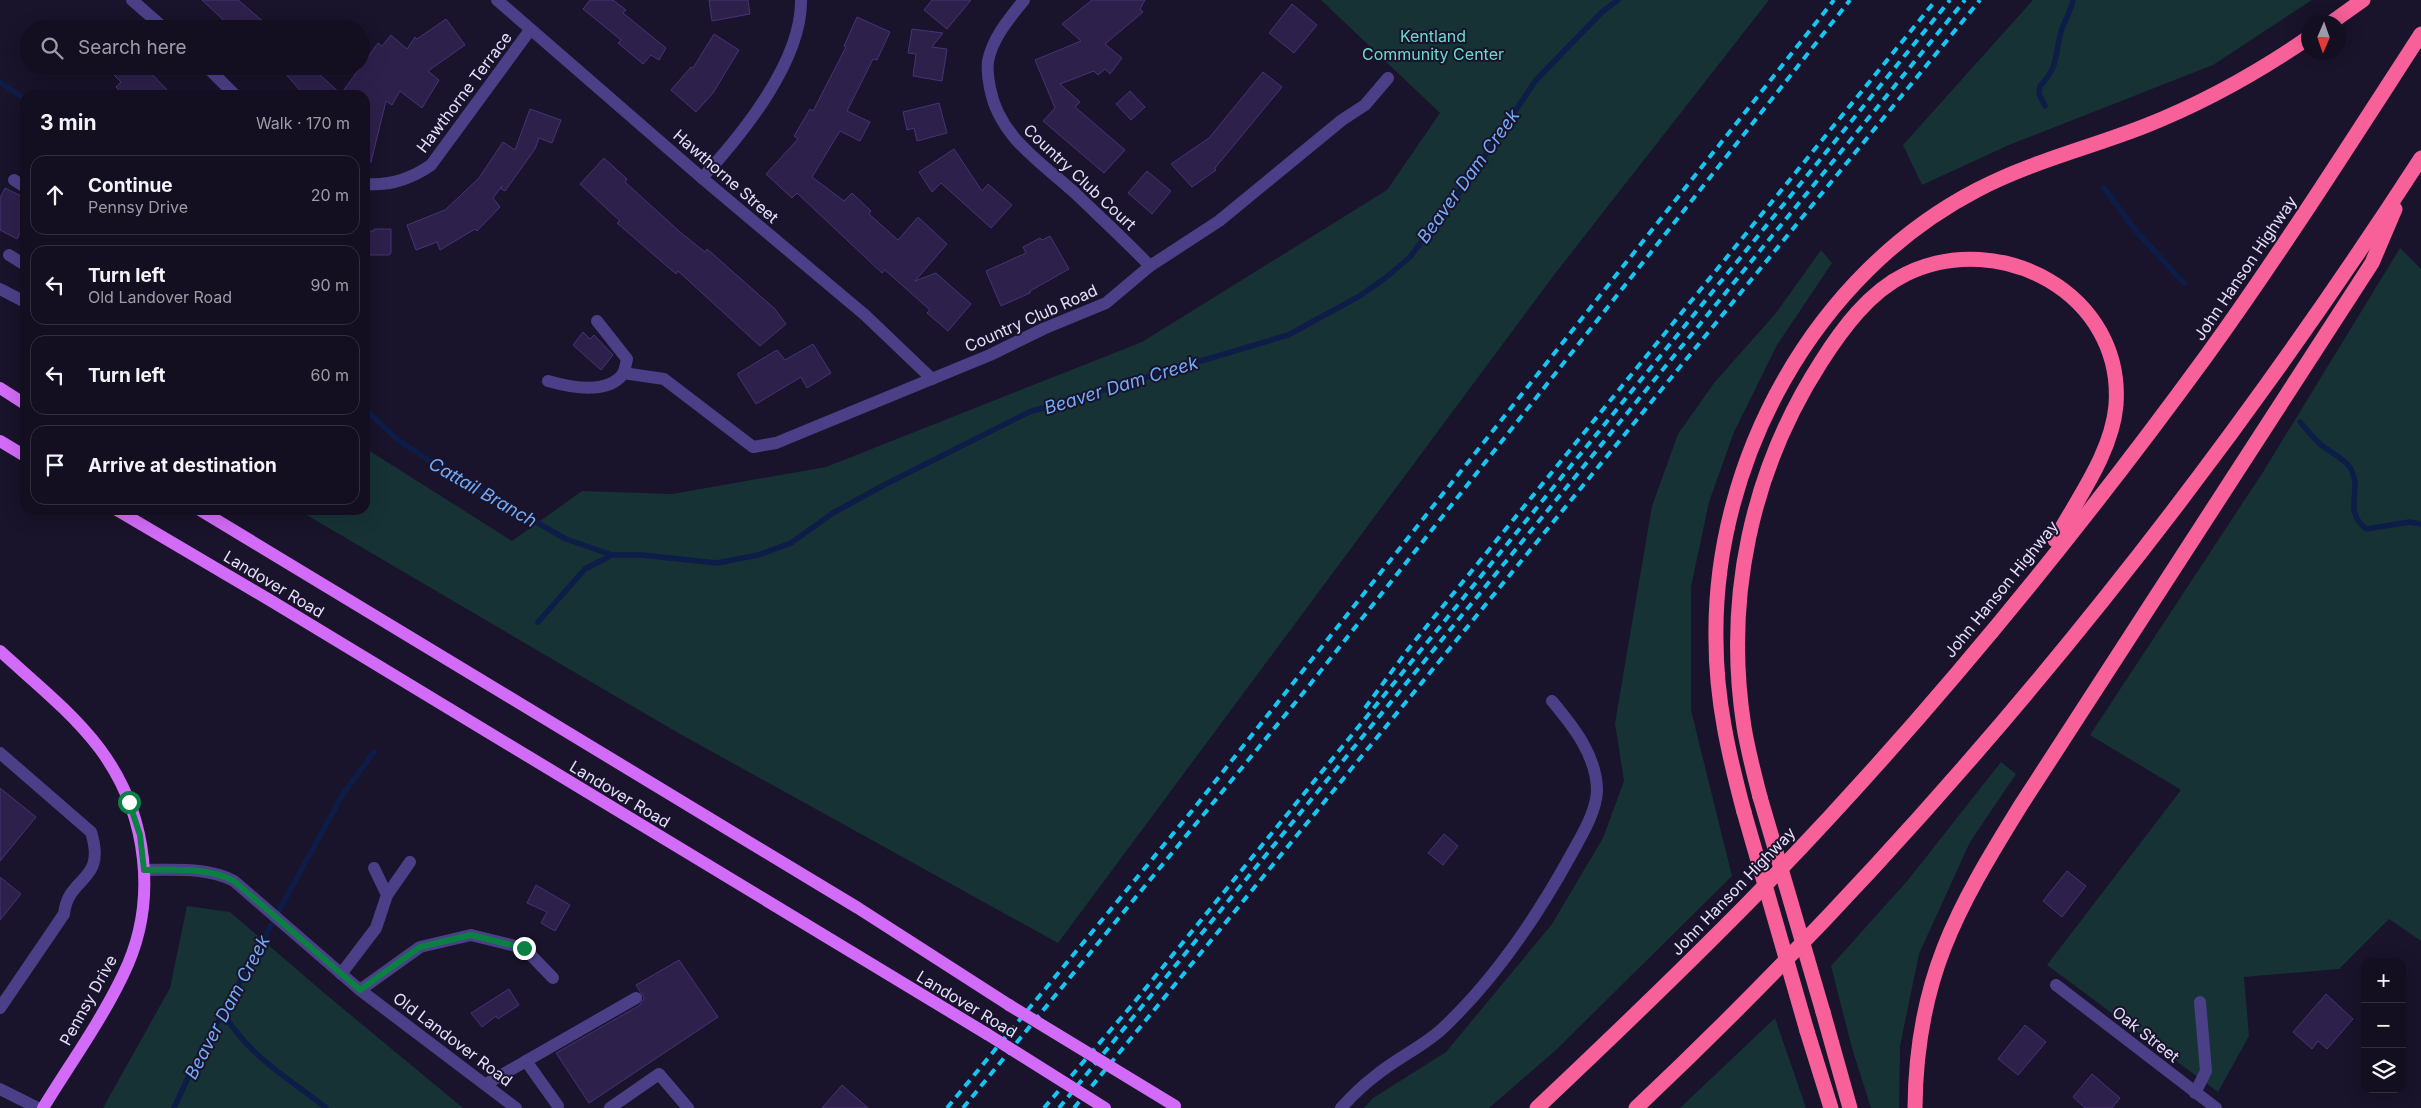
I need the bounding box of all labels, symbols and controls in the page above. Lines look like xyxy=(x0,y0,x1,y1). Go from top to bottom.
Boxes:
north arrow xyxy=(2301,15,2346,60)
search box xyxy=(20,20,370,75)
park label: Kentland Community Center xyxy=(1362,26,1504,64)
street label: Hawthorne Terrace xyxy=(412,28,516,156)
icon: search xyxy=(38,34,66,62)
text: Search here xyxy=(78,36,187,59)
water label: Beaver Dam Creek xyxy=(1412,104,1524,247)
text: 3 min xyxy=(40,110,96,135)
text: Walk · 170 m xyxy=(256,113,350,133)
street label: Country Club Court xyxy=(1020,120,1140,234)
street label: Hawthorne Street xyxy=(669,125,783,227)
text: Continue xyxy=(88,174,173,197)
icon: ahead xyxy=(41,181,69,209)
text: 20 m xyxy=(311,185,349,205)
street label: John Hanson Highway xyxy=(2189,192,2301,344)
text: Pennsy Drive xyxy=(88,197,188,217)
text: Turn left xyxy=(88,264,166,287)
icon: left xyxy=(41,271,69,299)
text: 90 m xyxy=(310,275,349,295)
street label: Country Club Road xyxy=(962,280,1100,356)
text: Old Landover Road xyxy=(88,287,232,307)
water label: Beaver Dam Creek xyxy=(1041,351,1202,418)
icon: left xyxy=(41,361,69,389)
text: Turn left xyxy=(88,364,166,387)
text: 60 m xyxy=(310,365,349,385)
icon: arrive xyxy=(41,451,69,479)
water label: Cattail Branch xyxy=(425,453,541,531)
text: Arrive at destination xyxy=(88,454,277,477)
street label: John Hanson Highway xyxy=(1940,517,2062,661)
street label: Landover Road xyxy=(220,546,328,622)
street label: Landover Road xyxy=(566,756,674,832)
route start xyxy=(118,791,141,814)
street label: John Hanson Highway xyxy=(1667,823,1799,959)
water label: Beaver Dam Creek xyxy=(180,930,274,1083)
route end xyxy=(513,937,536,960)
street label: Pennsy Drive xyxy=(55,951,121,1049)
map controls xyxy=(2361,958,2406,1093)
button: + xyxy=(2361,958,2406,1003)
street label: Landover Road xyxy=(913,966,1021,1042)
street label: Old Landover Road xyxy=(389,988,517,1090)
street label: Oak Street xyxy=(2108,1002,2184,1066)
button: − xyxy=(2361,1003,2406,1048)
button: layers xyxy=(2361,1048,2406,1093)

